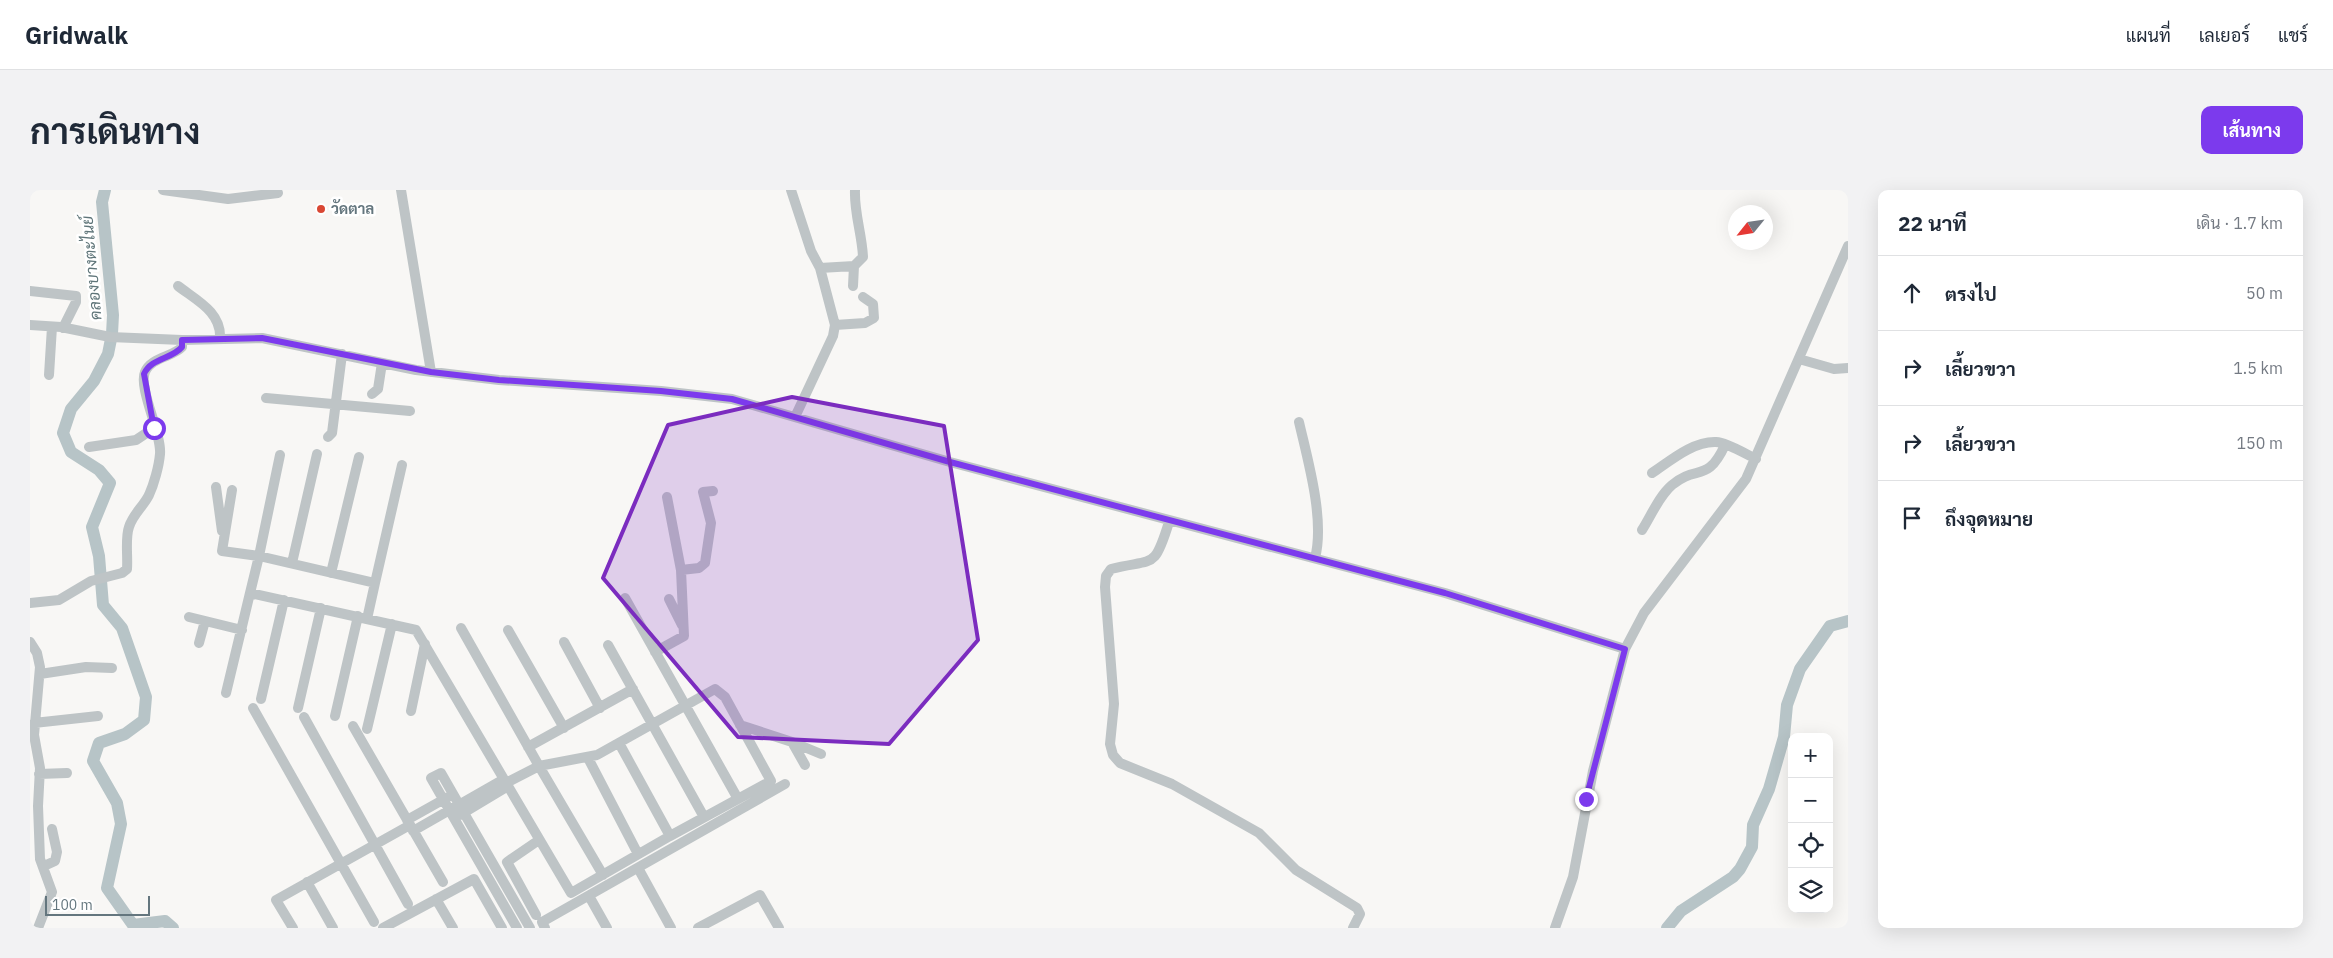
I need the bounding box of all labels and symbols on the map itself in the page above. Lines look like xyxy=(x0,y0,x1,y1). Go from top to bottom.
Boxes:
place label: วัดตาล xyxy=(331,199,374,218)
marker: วัดตาล xyxy=(315,203,327,215)
north arrow xyxy=(1728,205,1773,250)
water label: คลองบางตะไนย์ xyxy=(74,213,106,321)
route start xyxy=(143,417,166,440)
route end xyxy=(1575,788,1598,811)
scale bar xyxy=(45,893,150,916)

